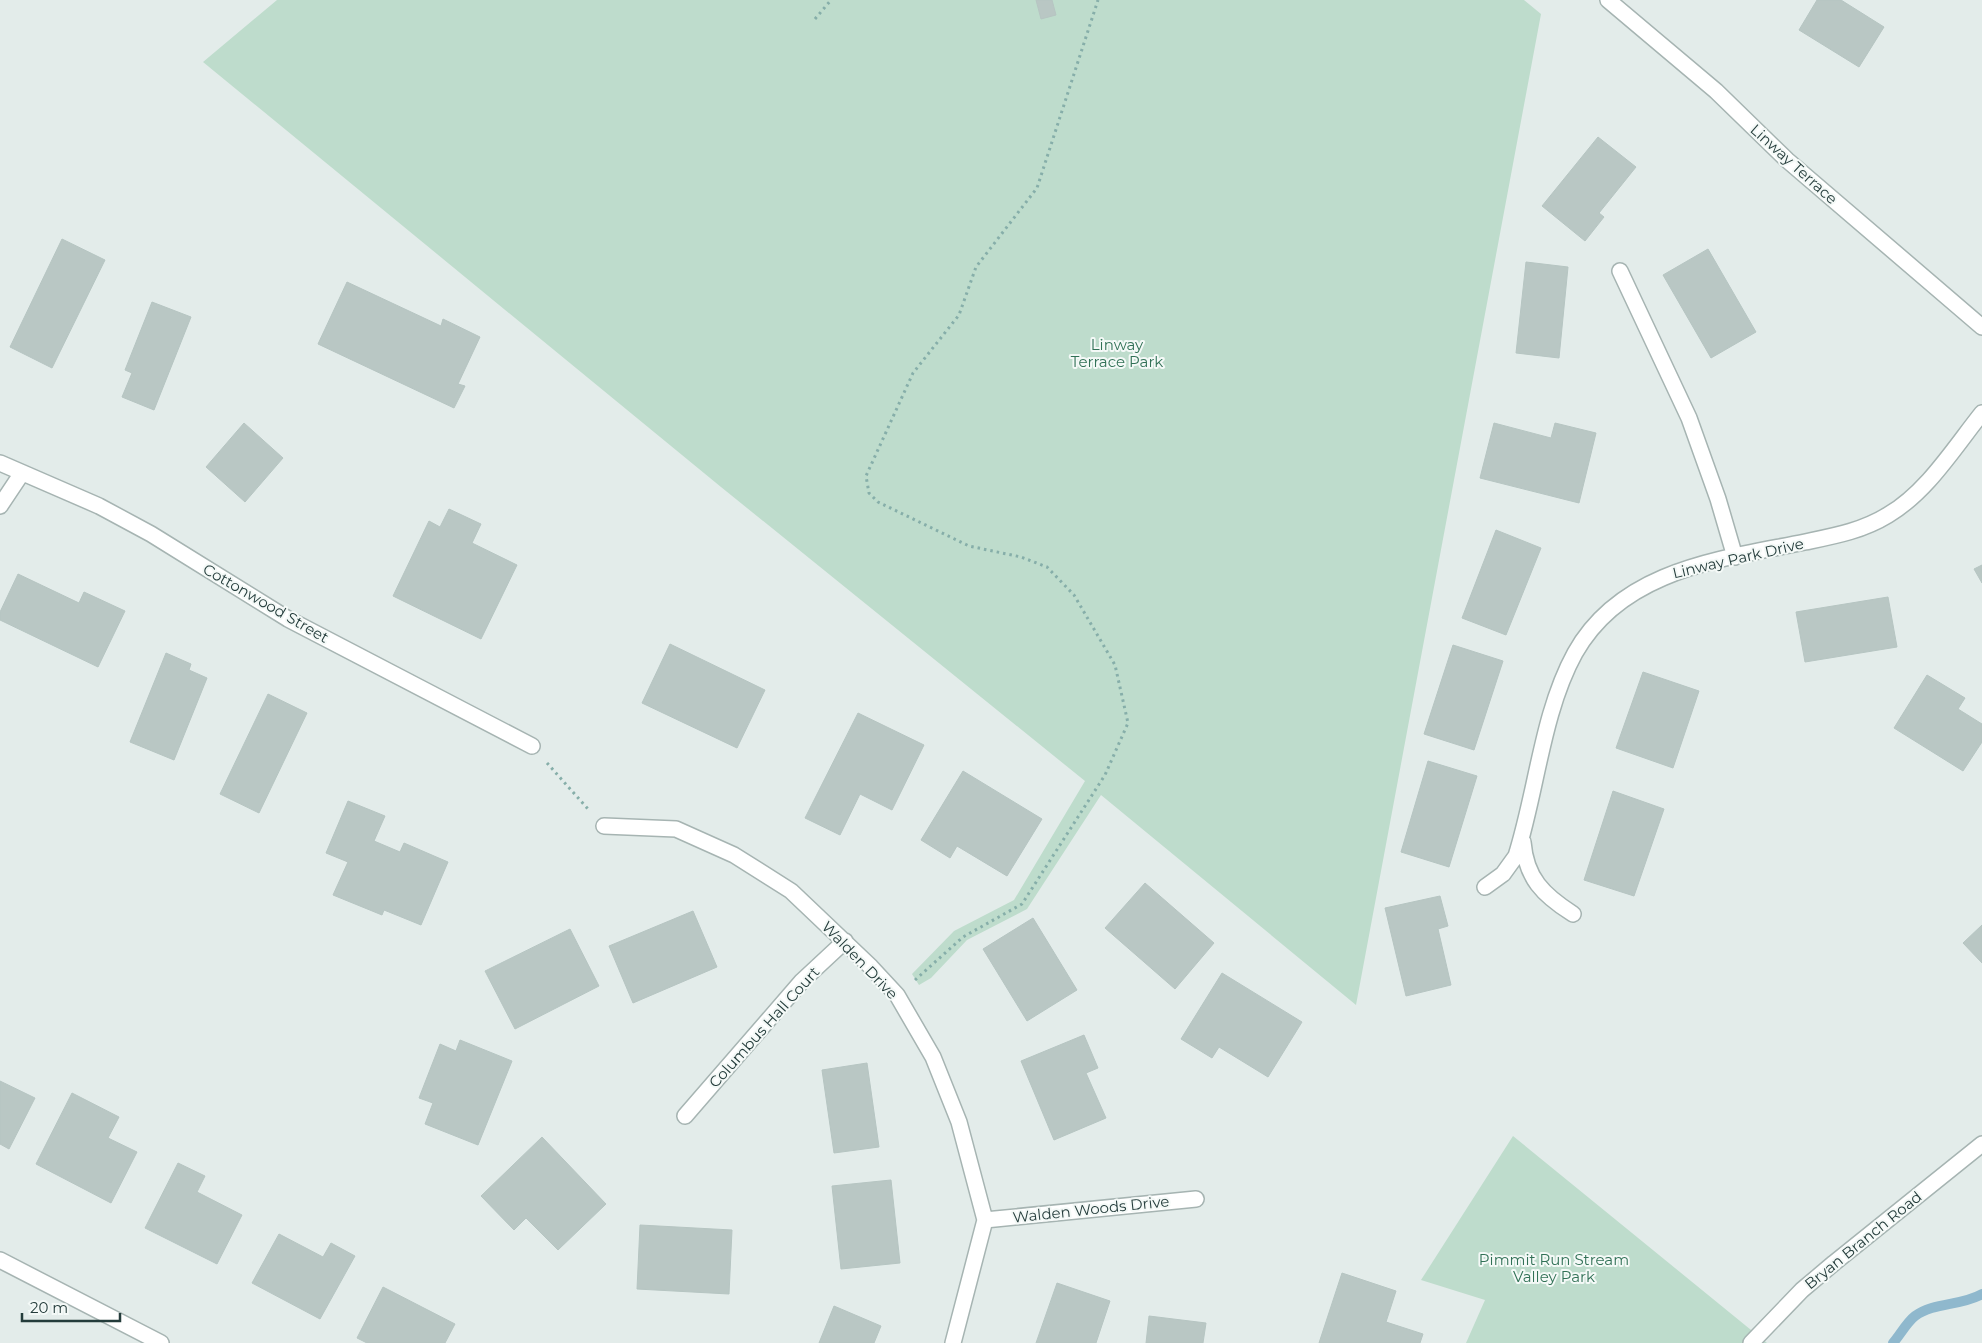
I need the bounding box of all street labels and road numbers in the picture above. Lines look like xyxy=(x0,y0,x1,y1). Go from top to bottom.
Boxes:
street label: Linway Terrace xyxy=(1746,120,1842,208)
street label: Linway Park Drive xyxy=(1671,534,1805,582)
street label: Cottonwood Street xyxy=(200,559,332,647)
street label: Walden Drive xyxy=(818,917,902,1003)
street label: Columbus Hall Court xyxy=(705,963,823,1091)
street label: Bryan Branch Road xyxy=(1801,1187,1925,1293)
street label: Walden Woods Drive xyxy=(1012,1191,1170,1227)

